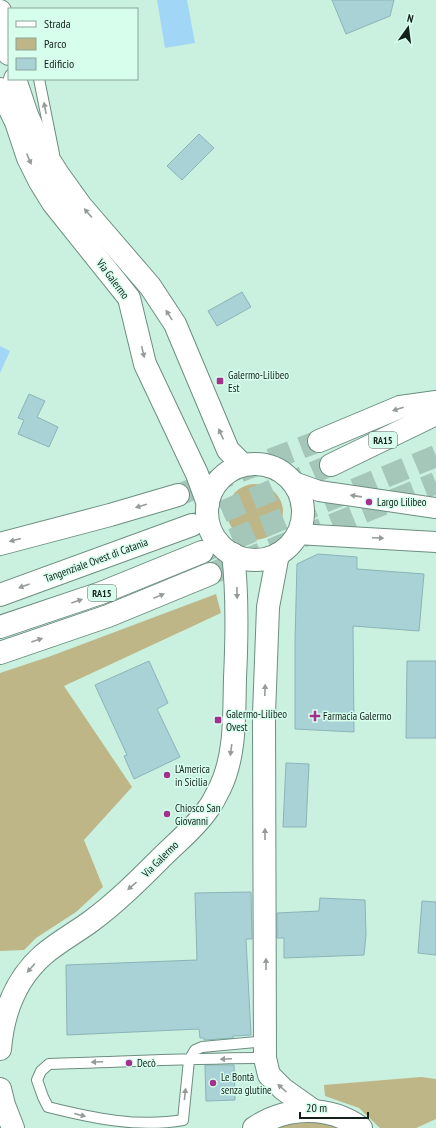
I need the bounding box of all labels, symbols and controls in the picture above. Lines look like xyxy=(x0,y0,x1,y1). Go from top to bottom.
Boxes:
legend xyxy=(8,8,138,80)
north arrow xyxy=(388,8,428,48)
text: N xyxy=(406,11,415,26)
text: Strada xyxy=(44,16,71,31)
text: Parco xyxy=(44,36,66,51)
text: Edificio xyxy=(44,56,74,71)
one-way arrow xyxy=(41,102,47,115)
one-way arrow xyxy=(26,153,32,164)
one-way arrow xyxy=(83,208,92,219)
street label: Via Galermo xyxy=(93,256,133,302)
one-way arrow xyxy=(165,309,172,321)
one-way arrow xyxy=(140,346,146,358)
place label: Galermo-Lilibeo Est xyxy=(228,368,289,395)
marker: Galermo-Lilibeo Est xyxy=(215,376,225,386)
one-way arrow xyxy=(391,406,403,412)
one-way arrow xyxy=(218,428,224,439)
road number: RA15 xyxy=(369,432,397,448)
one-way arrow xyxy=(350,493,362,499)
place label: Largo Lilibeo xyxy=(377,495,427,509)
marker: Largo Lilibeo xyxy=(364,497,374,507)
one-way arrow xyxy=(134,503,146,509)
street label: Tangenziale Ovest di Catania xyxy=(42,535,150,585)
one-way arrow xyxy=(372,535,384,542)
one-way arrow xyxy=(9,537,21,543)
one-way arrow xyxy=(17,584,29,590)
road number: RA15 xyxy=(88,585,116,601)
one-way arrow xyxy=(233,587,240,599)
one-way arrow xyxy=(153,592,165,598)
one-way arrow xyxy=(71,598,83,604)
one-way arrow xyxy=(31,637,43,643)
one-way arrow xyxy=(262,683,268,696)
place label: Galermo-Lilibeo Ovest xyxy=(226,707,287,734)
place label: Farmacia Galermo xyxy=(323,709,392,723)
marker: Farmacia Galermo xyxy=(310,711,320,721)
marker: Galermo-Lilibeo Ovest xyxy=(213,715,223,725)
one-way arrow xyxy=(228,744,234,756)
place label: L'America in Sicilia xyxy=(175,762,210,789)
marker: L'America in Sicilia xyxy=(162,770,172,780)
place label: Chiosco San Giovanni xyxy=(175,801,221,828)
marker: Chiosco San Giovanni xyxy=(162,809,172,819)
one-way arrow xyxy=(262,827,268,840)
street label: Via Galermo xyxy=(138,838,181,881)
one-way arrow xyxy=(127,882,137,891)
one-way arrow xyxy=(263,957,269,970)
one-way arrow xyxy=(27,963,36,973)
one-way arrow xyxy=(220,1055,232,1062)
place label: Decò xyxy=(137,1056,156,1070)
marker: Decò xyxy=(124,1058,134,1068)
one-way arrow xyxy=(90,1059,103,1065)
place label: Le Bontà senza glutine xyxy=(221,1070,272,1097)
marker: Le Bontà senza glutine xyxy=(208,1078,218,1088)
one-way arrow xyxy=(277,1083,287,1093)
one-way arrow xyxy=(182,1088,189,1100)
scale bar xyxy=(300,1094,368,1120)
text: 20 m xyxy=(306,1100,327,1115)
one-way arrow xyxy=(74,1112,86,1118)

